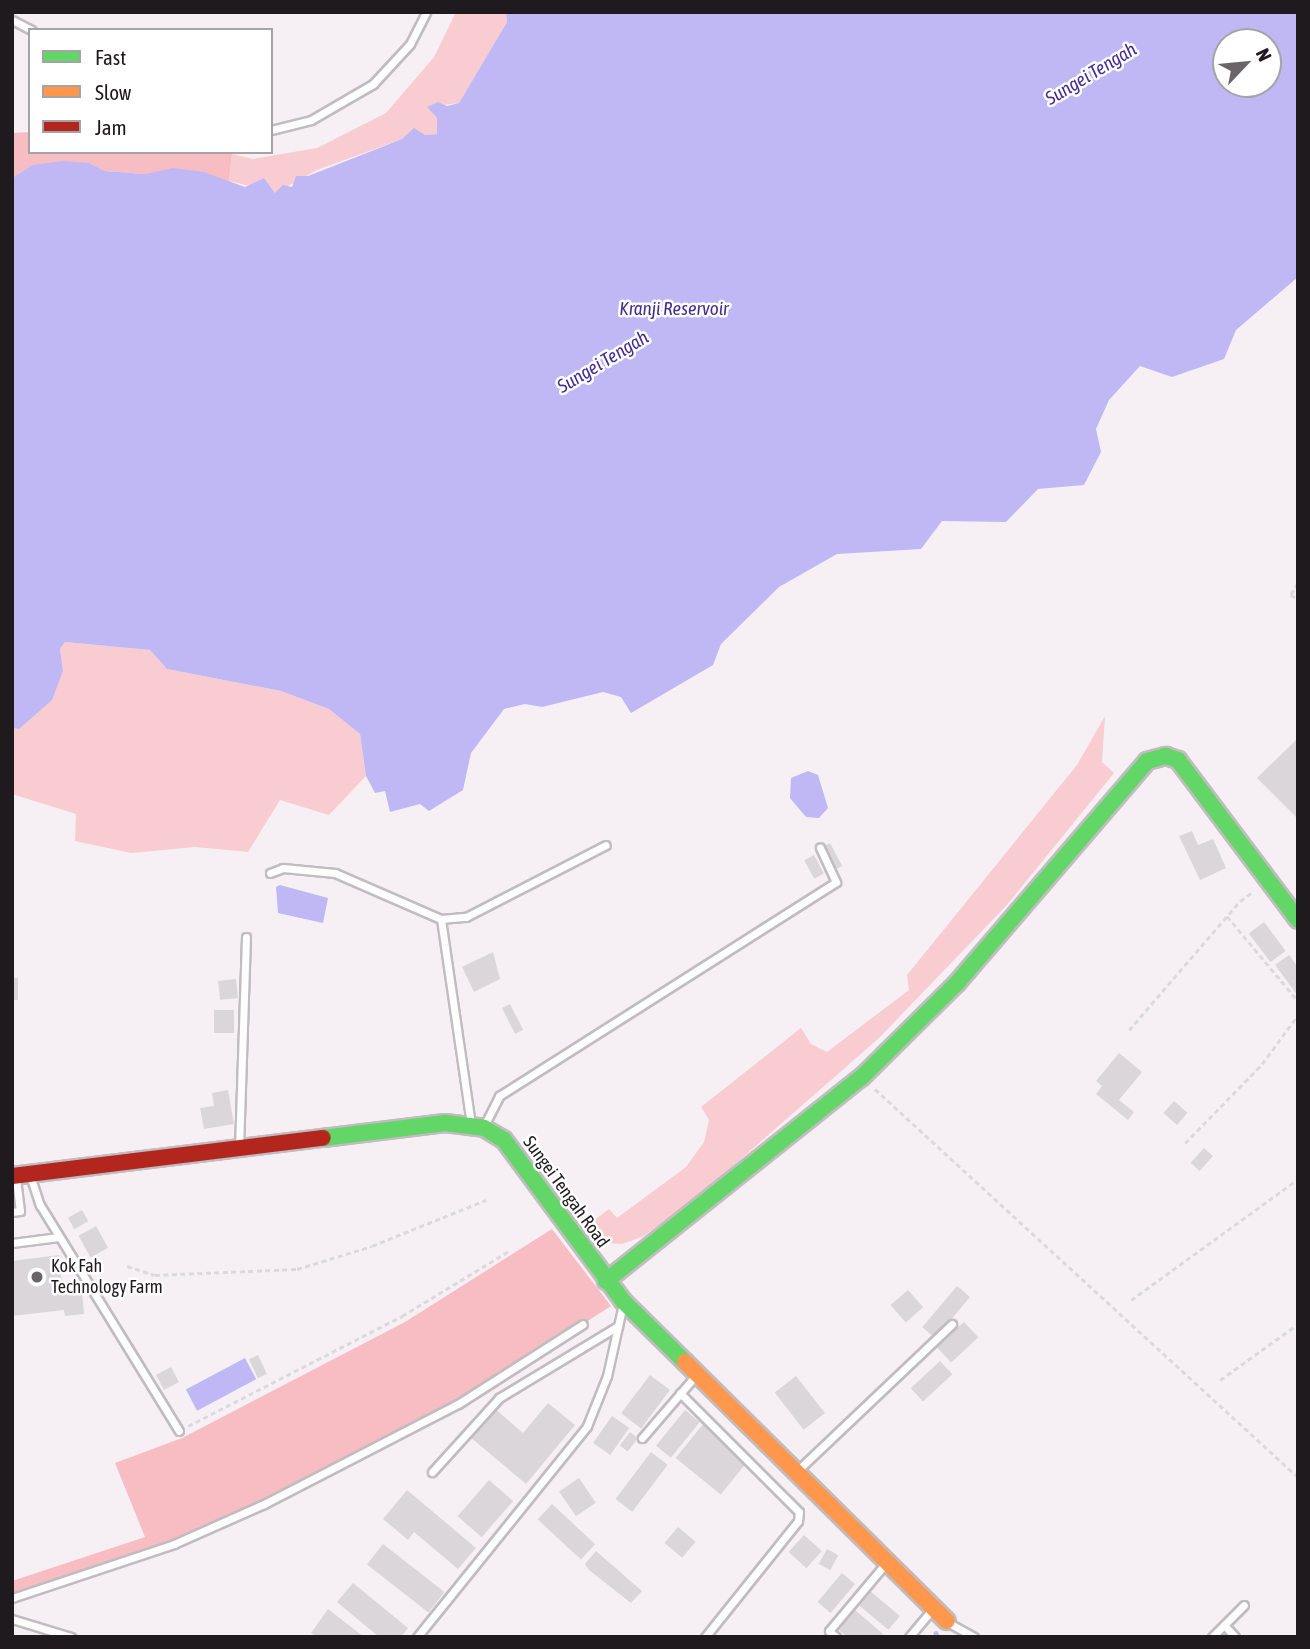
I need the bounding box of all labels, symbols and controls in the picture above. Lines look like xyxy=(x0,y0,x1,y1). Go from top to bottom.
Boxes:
legend xyxy=(28,28,273,154)
north arrow xyxy=(1212,28,1282,98)
water label: Sungei Tengah xyxy=(1041,38,1141,110)
text: Fast xyxy=(95,45,126,69)
text: N xyxy=(1252,45,1276,65)
text: Slow xyxy=(95,80,131,104)
text: Jam xyxy=(95,115,127,139)
water label: Kranji Reservoir xyxy=(619,298,729,320)
water label: Sungei Tengah xyxy=(553,326,653,398)
street label: Sungei Tengah Road xyxy=(518,1132,614,1252)
place label: Kok Fah Technology Farm xyxy=(51,1256,163,1298)
marker: Kok Fah Technology Farm xyxy=(29,1269,45,1285)

